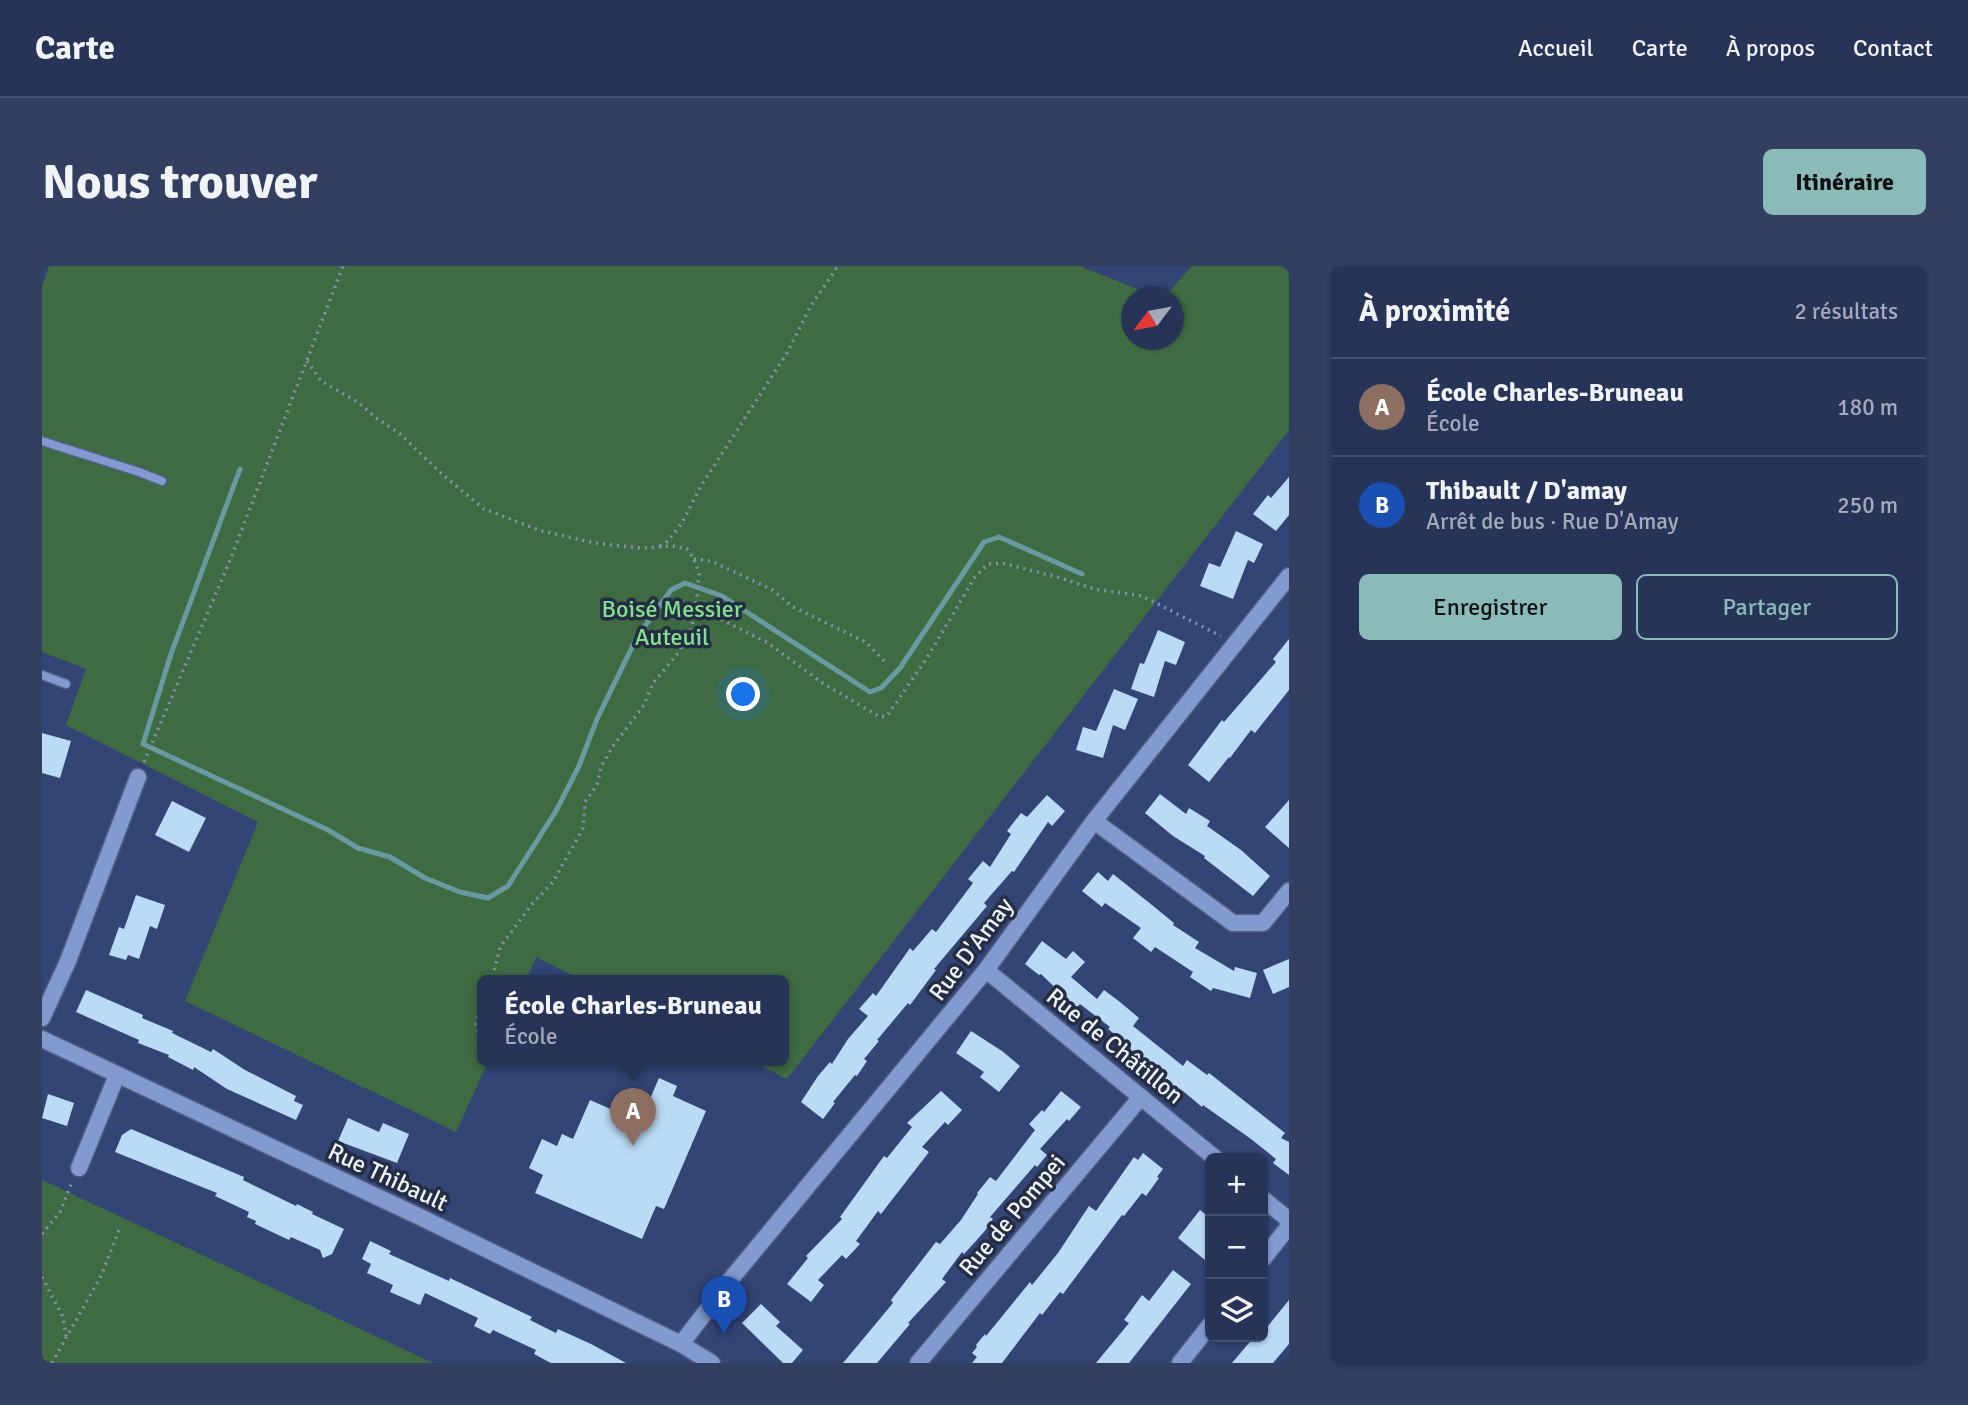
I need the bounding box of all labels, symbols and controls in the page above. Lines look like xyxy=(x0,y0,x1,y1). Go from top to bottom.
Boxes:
text: Carte xyxy=(35,28,115,69)
text: Accueil xyxy=(1518,33,1594,63)
text: Carte xyxy=(1632,33,1688,63)
text: À propos xyxy=(1726,33,1815,63)
text: Contact xyxy=(1853,33,1933,63)
button: Itinéraire xyxy=(1763,149,1926,215)
text: Nous trouver xyxy=(42,152,317,212)
north arrow xyxy=(1121,287,1184,350)
text: À proximité xyxy=(1359,293,1510,330)
text: 2 résultats xyxy=(1794,297,1898,326)
text: École Charles-Bruneau xyxy=(1426,377,1684,409)
text: A xyxy=(1375,393,1389,422)
text: 180 m xyxy=(1837,393,1898,422)
text: École xyxy=(1426,409,1479,438)
text: Thibault / D'amay xyxy=(1426,475,1627,507)
text: B xyxy=(1375,491,1389,520)
text: 250 m xyxy=(1837,491,1898,520)
text: Arrêt de bus · Rue D'Amay xyxy=(1426,507,1678,536)
button: Enregistrer xyxy=(1359,574,1622,640)
button: Partager xyxy=(1636,574,1898,640)
park label: Boisé Messier Auteuil xyxy=(601,594,743,652)
your location xyxy=(726,677,760,711)
street label: Rue D'Amay xyxy=(922,891,1020,1007)
popup xyxy=(477,975,789,1066)
street label: Rue de Châtillon xyxy=(1040,981,1190,1111)
text: École Charles-Bruneau xyxy=(504,990,762,1022)
text: École xyxy=(504,1022,558,1051)
pin: A xyxy=(610,1088,656,1146)
street label: Rue Thibault xyxy=(323,1136,453,1218)
street label: Rue de Pompei xyxy=(952,1148,1072,1282)
map controls xyxy=(1205,1153,1268,1342)
button: + xyxy=(1205,1153,1268,1216)
button: − xyxy=(1205,1216,1268,1279)
pin: B xyxy=(701,1276,747,1334)
button: layers xyxy=(1205,1279,1268,1342)

